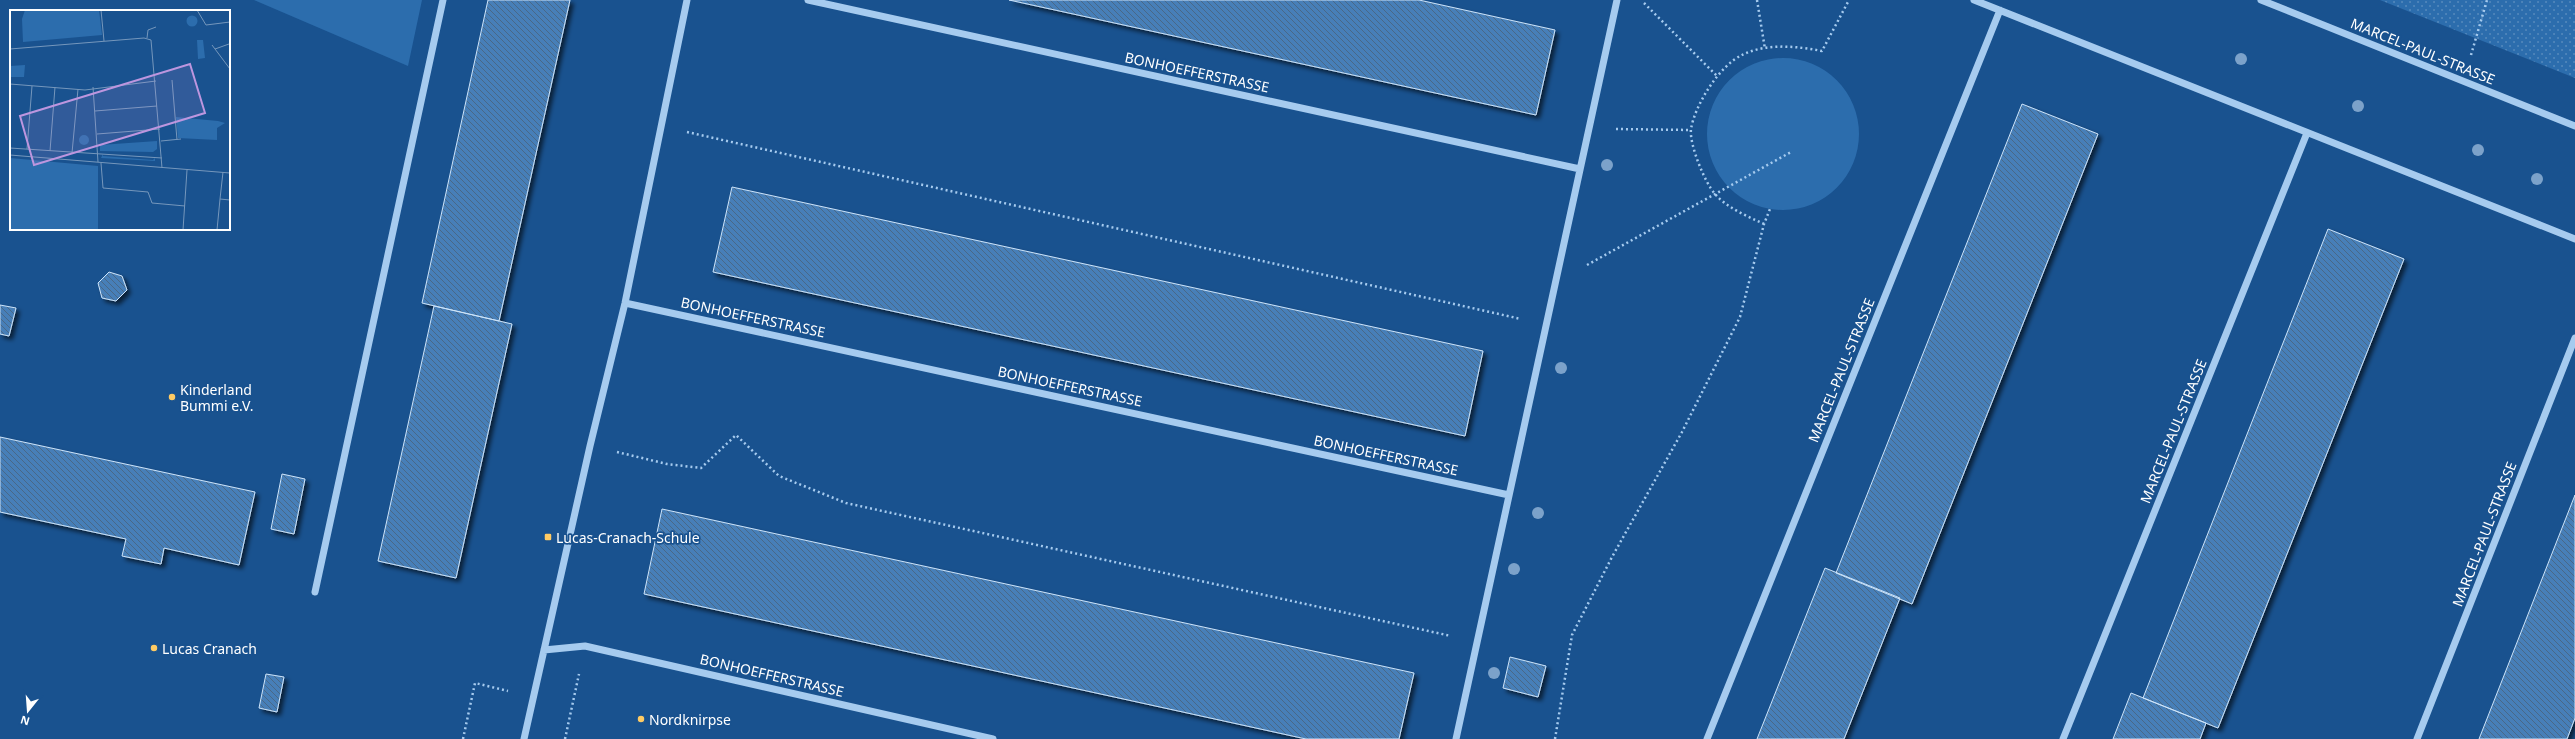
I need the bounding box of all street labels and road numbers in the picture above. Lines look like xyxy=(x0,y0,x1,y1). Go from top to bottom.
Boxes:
street label: MARCEL-PAUL-STRASSE xyxy=(2348,13,2498,89)
street label: BONHOEFFERSTRASSE xyxy=(1123,47,1271,97)
street label: BONHOEFFERSTRASSE xyxy=(679,292,827,342)
street label: MARCEL-PAUL-STRASSE xyxy=(1803,295,1879,445)
street label: MARCEL-PAUL-STRASSE xyxy=(2135,356,2211,506)
street label: BONHOEFFERSTRASSE xyxy=(996,361,1144,411)
street label: BONHOEFFERSTRASSE xyxy=(1312,430,1460,480)
street label: MARCEL-PAUL-STRASSE xyxy=(2448,459,2520,609)
street label: BONHOEFFERSTRASSE xyxy=(698,649,846,701)

